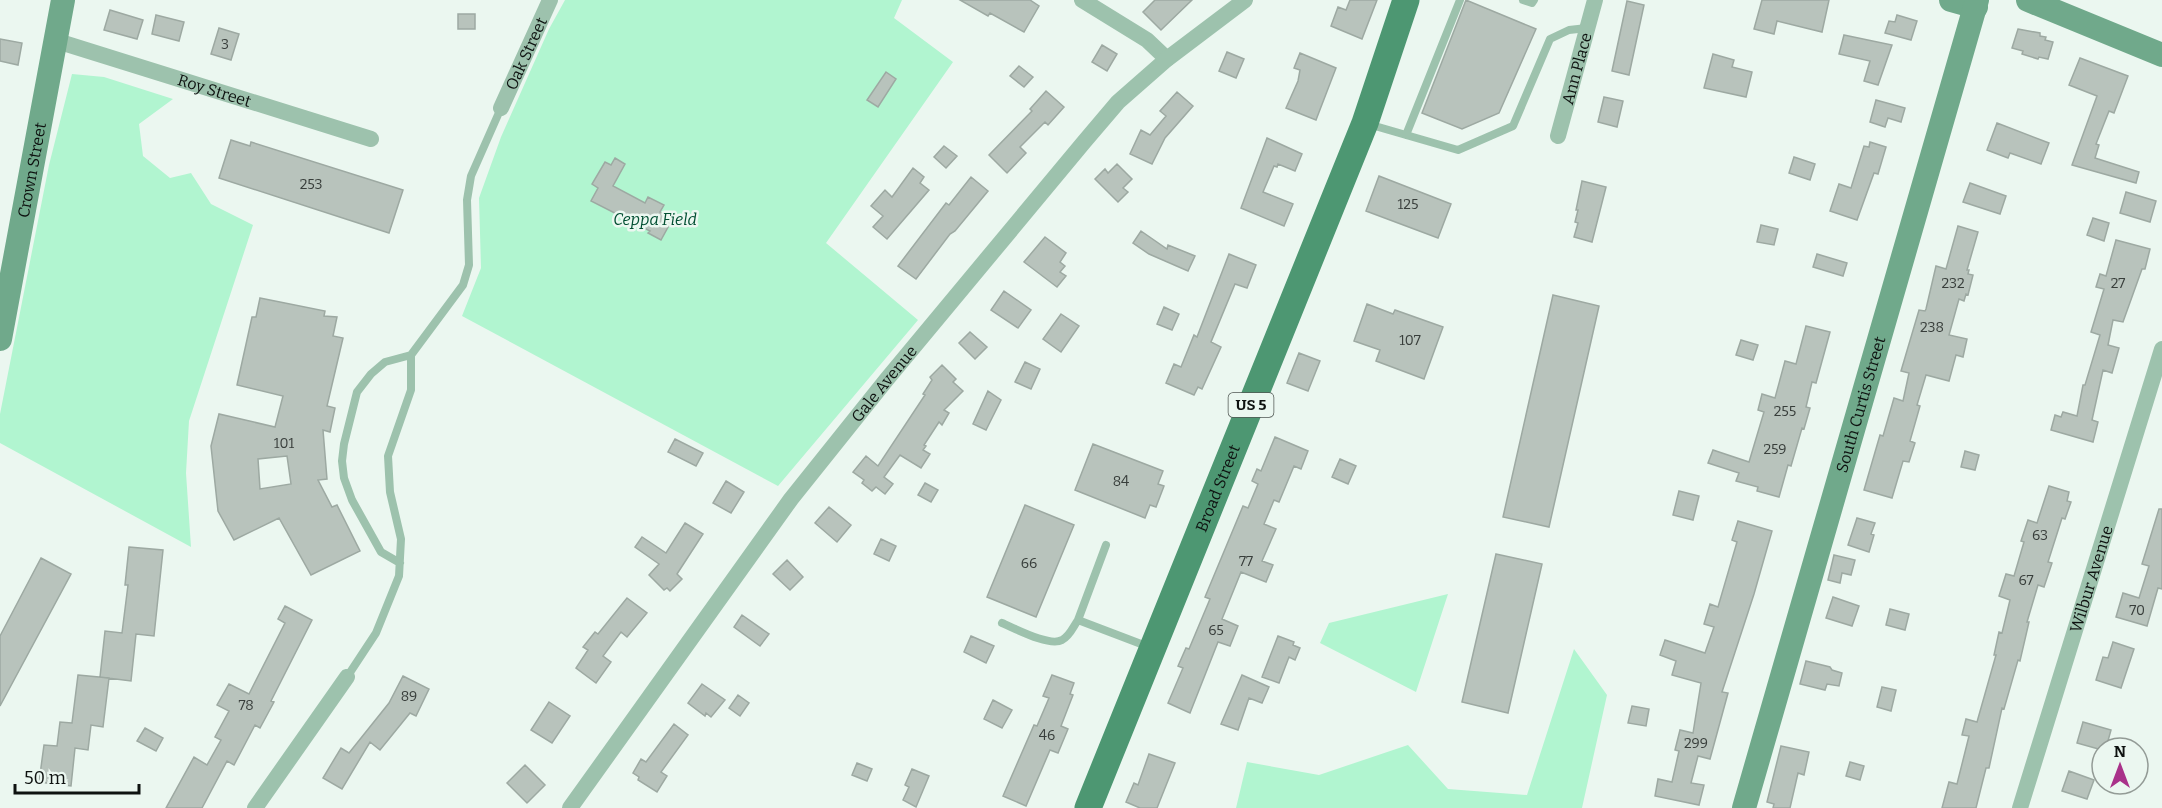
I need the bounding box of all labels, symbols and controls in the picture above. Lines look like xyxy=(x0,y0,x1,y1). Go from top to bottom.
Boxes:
street label: Oak Street xyxy=(501,14,551,93)
street label: Ann Place xyxy=(1558,30,1595,107)
house number: 3 xyxy=(221,36,229,53)
street label: Roy Street xyxy=(175,70,254,111)
street label: Crown Street xyxy=(13,120,50,219)
house number: 253 xyxy=(300,176,322,193)
house number: 125 xyxy=(1398,196,1418,213)
park label: Ceppa Field xyxy=(613,210,697,229)
house number: 232 xyxy=(1941,275,1965,292)
house number: 27 xyxy=(2111,275,2125,292)
house number: 238 xyxy=(1920,319,1944,336)
house number: 107 xyxy=(1399,332,1421,349)
street label: South Curtis Street xyxy=(1832,334,1889,475)
street label: Gale Avenue xyxy=(847,341,921,426)
road number: US 5 xyxy=(1228,393,1274,417)
house number: 255 xyxy=(1774,403,1796,420)
house number: 101 xyxy=(274,435,294,452)
street label: Broad Street xyxy=(1191,441,1244,535)
house number: 259 xyxy=(1763,441,1787,458)
house number: 84 xyxy=(1113,473,1129,490)
street label: Wilbur Avenue xyxy=(2065,523,2116,634)
house number: 63 xyxy=(2032,527,2048,544)
house number: 77 xyxy=(1239,553,1253,570)
house number: 66 xyxy=(1021,555,1037,572)
house number: 67 xyxy=(2018,572,2034,589)
house number: 70 xyxy=(2129,602,2145,619)
house number: 65 xyxy=(1208,622,1224,639)
house number: 89 xyxy=(401,688,417,705)
house number: 78 xyxy=(238,697,254,714)
house number: 46 xyxy=(1039,727,1055,744)
house number: 299 xyxy=(1684,735,1708,752)
north arrow xyxy=(2090,736,2150,796)
text: N xyxy=(2114,742,2126,761)
scale bar xyxy=(15,757,140,795)
text: 50 m xyxy=(24,767,66,789)

